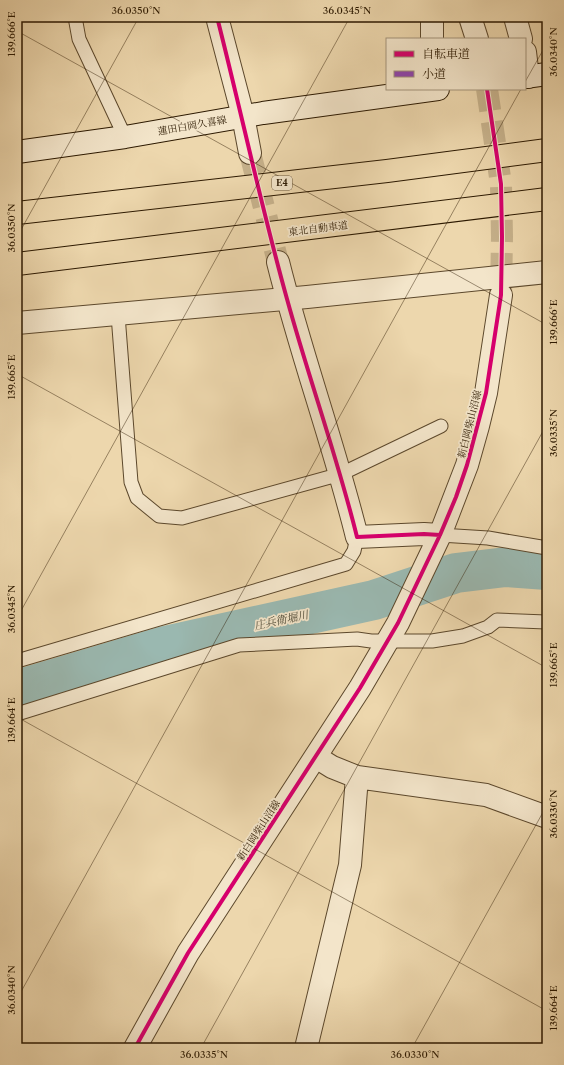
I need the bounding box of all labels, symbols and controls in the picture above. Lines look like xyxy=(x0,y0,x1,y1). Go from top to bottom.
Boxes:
text: 36.0350°N xyxy=(111,4,161,17)
text: 36.0345°N xyxy=(323,4,371,17)
text: 139.666°E xyxy=(5,11,18,57)
text: 36.0340°N xyxy=(547,27,560,77)
legend xyxy=(386,38,526,90)
text: 自転車道 xyxy=(422,46,470,61)
text: 小道 xyxy=(422,66,446,81)
street label: 蓮田白岡久喜線 xyxy=(156,113,228,138)
road number: E4 xyxy=(272,176,292,190)
text: 36.0350°N xyxy=(5,203,18,253)
street label: 東北自動車道 xyxy=(287,218,349,239)
text: 139.666°E xyxy=(547,299,560,345)
text: 139.665°E xyxy=(5,354,18,400)
street label: 新白岡柴山沼線 xyxy=(455,389,484,460)
text: 36.0335°N xyxy=(547,409,560,457)
text: 36.0345°N xyxy=(5,585,18,633)
water label: 庄兵衛堀川 xyxy=(253,607,310,633)
text: 139.665°E xyxy=(547,642,560,688)
text: 139.664°E xyxy=(5,697,18,743)
text: 36.0330°N xyxy=(547,789,560,839)
street label: 新白岡柴山沼線 xyxy=(234,797,283,863)
text: 36.0340°N xyxy=(5,965,18,1015)
text: 139.664°E xyxy=(547,985,560,1031)
text: 36.0335°N xyxy=(180,1048,228,1061)
text: 36.0330°N xyxy=(390,1048,440,1061)

